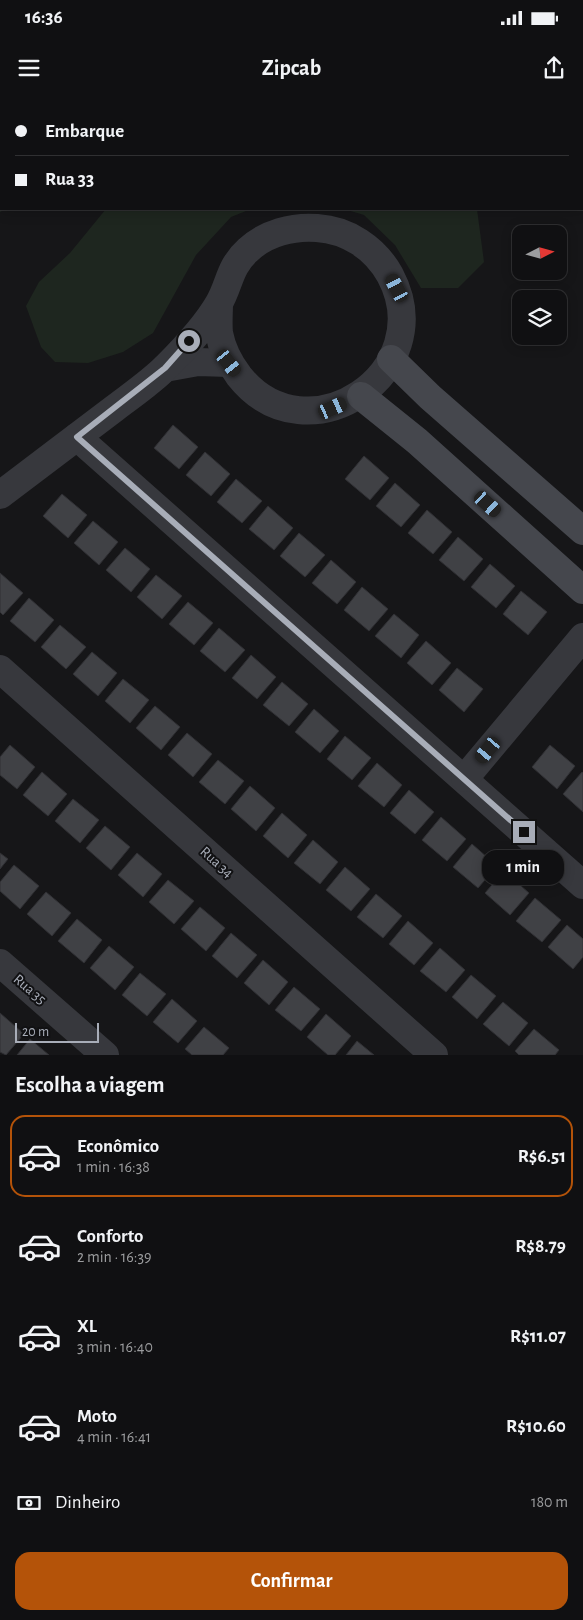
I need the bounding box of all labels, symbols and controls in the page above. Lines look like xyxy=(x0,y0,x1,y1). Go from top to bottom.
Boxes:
text: 16:36 xyxy=(25,8,63,27)
icon: menu xyxy=(15,54,43,82)
icon: share xyxy=(540,54,568,82)
text: Zipcab xyxy=(262,57,321,79)
text: Embarque xyxy=(45,122,124,141)
text: Rua 33 xyxy=(45,170,94,189)
north arrow xyxy=(512,225,568,280)
map controls xyxy=(512,225,567,345)
car xyxy=(383,271,410,305)
button: layers xyxy=(512,290,567,345)
route start xyxy=(178,330,200,352)
car xyxy=(213,347,244,379)
car xyxy=(316,395,349,421)
car xyxy=(471,488,504,520)
car xyxy=(472,734,503,766)
route end xyxy=(513,821,535,843)
street label: Rua 34 xyxy=(197,844,236,881)
callout: 1 min xyxy=(483,850,565,884)
text: 1 min xyxy=(506,859,540,875)
street label: Rua 35 xyxy=(11,971,49,1007)
scale bar xyxy=(15,1020,99,1043)
text: 20 m xyxy=(22,1025,49,1039)
text: Escolha a viagem xyxy=(15,1074,164,1096)
icon: car xyxy=(17,1134,62,1179)
text: Econômico xyxy=(77,1137,159,1156)
text: R$6.51 xyxy=(518,1147,566,1166)
text: 1 min · 16:38 xyxy=(77,1159,150,1175)
icon: car xyxy=(17,1224,62,1269)
text: Conforto xyxy=(77,1227,143,1246)
text: R$8.79 xyxy=(515,1237,566,1256)
text: 2 min · 16:39 xyxy=(77,1249,152,1265)
icon: car xyxy=(17,1314,62,1359)
text: XL xyxy=(77,1317,97,1336)
text: R$11.07 xyxy=(510,1327,566,1346)
text: 3 min · 16:40 xyxy=(77,1339,153,1355)
icon: car xyxy=(17,1404,62,1449)
text: Moto xyxy=(77,1407,117,1426)
text: R$10.60 xyxy=(506,1417,566,1436)
text: 4 min · 16:41 xyxy=(77,1429,151,1445)
icon: cash xyxy=(15,1489,43,1517)
text: Dinheiro xyxy=(55,1493,120,1512)
text: 180 m xyxy=(531,1494,568,1510)
button: Confirmar xyxy=(15,1552,568,1610)

